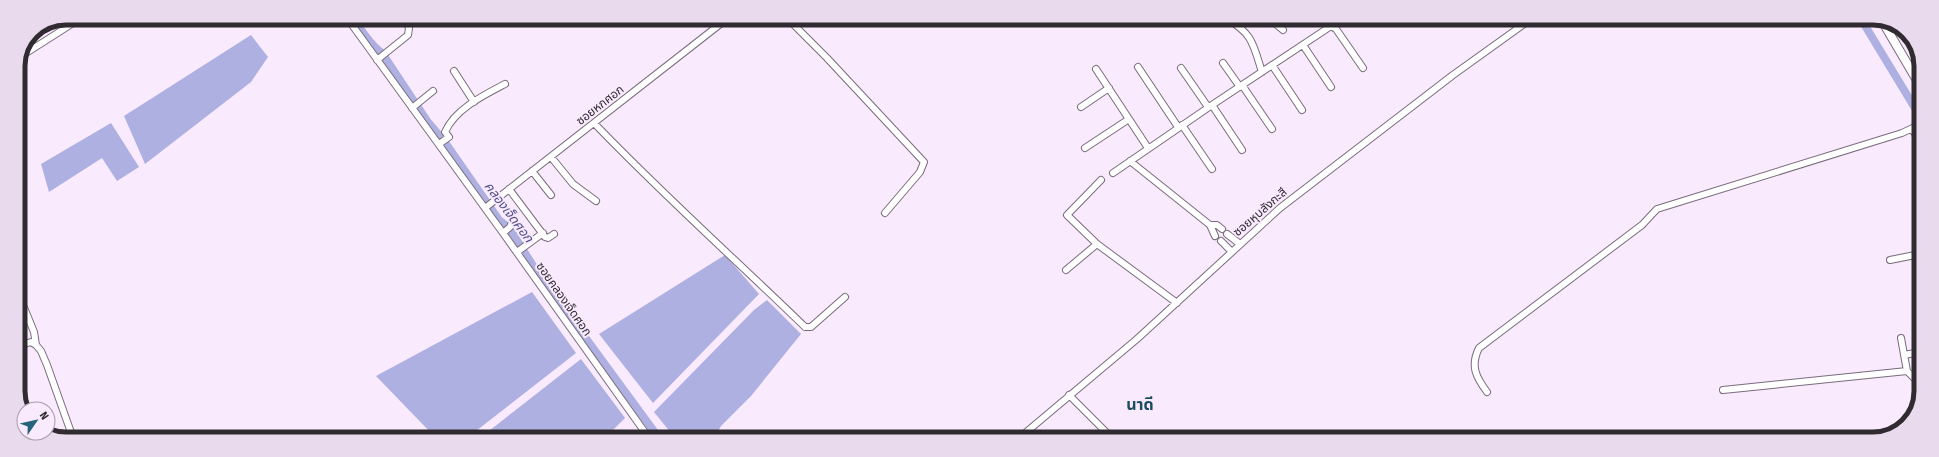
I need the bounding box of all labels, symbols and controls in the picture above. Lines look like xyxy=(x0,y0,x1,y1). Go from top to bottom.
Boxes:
street label: ซอยหกศอก xyxy=(573,82,627,128)
water label: คลองเจ็ดศอก xyxy=(481,179,537,246)
street label: ซอยหุบสังกะสี xyxy=(1230,185,1290,239)
street label: ซอยคลองเจ็ดศอก xyxy=(533,259,595,339)
district label: นาดี xyxy=(1126,395,1154,414)
north arrow xyxy=(16,401,56,441)
text: N xyxy=(37,409,51,422)

